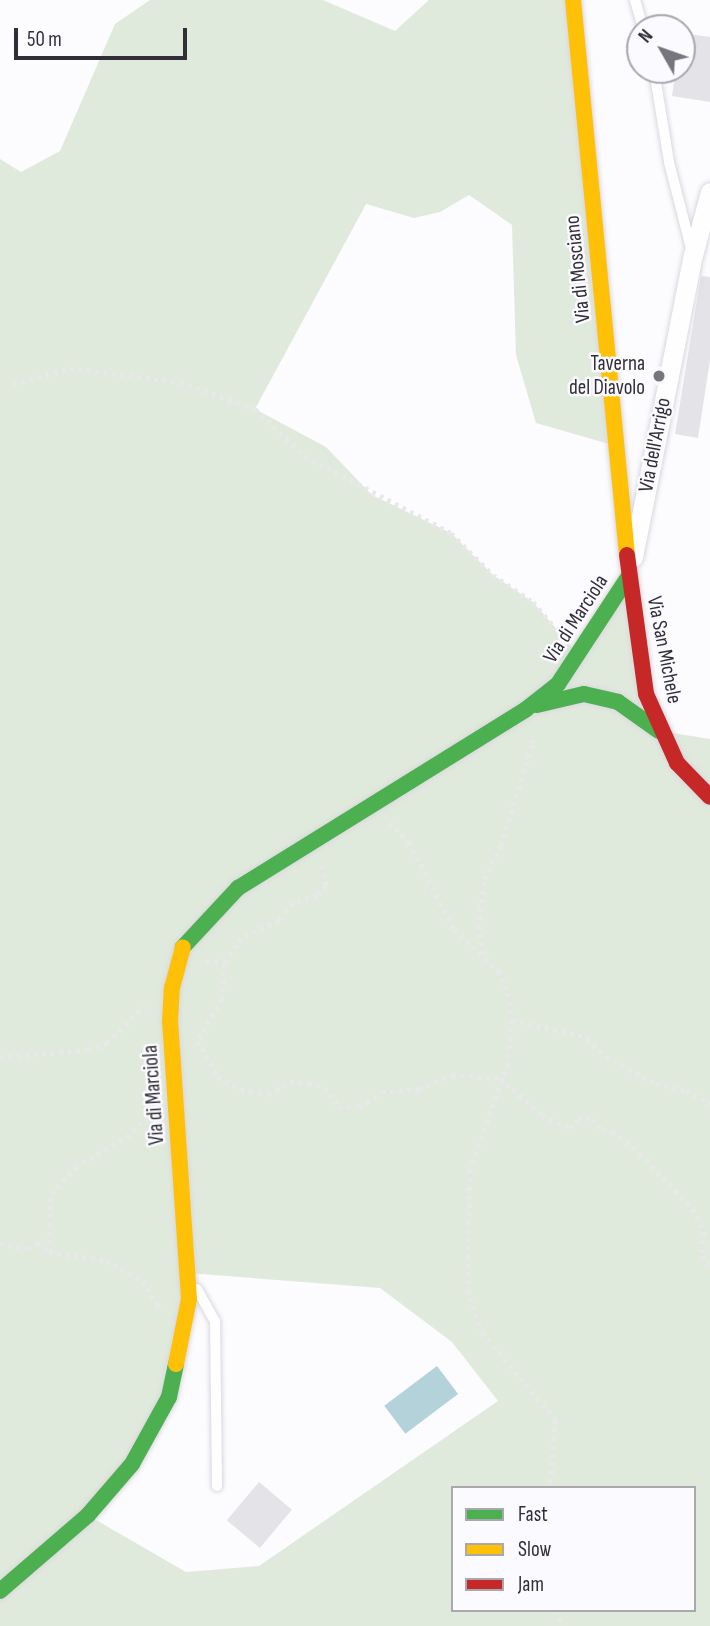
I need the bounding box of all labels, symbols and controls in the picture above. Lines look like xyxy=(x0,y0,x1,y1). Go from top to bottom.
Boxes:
scale bar xyxy=(18,14,191,58)
north arrow xyxy=(626,14,696,84)
text: N xyxy=(634,25,658,48)
text: 50 m xyxy=(27,27,62,52)
street label: Via di Mosciano xyxy=(560,214,596,324)
place label: Taverna del Diavolo xyxy=(569,351,645,401)
marker: Taverna del Diavolo xyxy=(651,368,667,384)
street label: Via dell'Arrigo xyxy=(634,396,676,494)
street label: Via di Marciola xyxy=(538,570,614,668)
street label: Via San Michele xyxy=(641,594,687,706)
street label: Via di Marciola xyxy=(138,1044,170,1146)
legend xyxy=(451,1486,696,1612)
text: Fast xyxy=(518,1502,548,1527)
text: Slow xyxy=(518,1537,551,1562)
text: Jam xyxy=(518,1572,544,1597)

